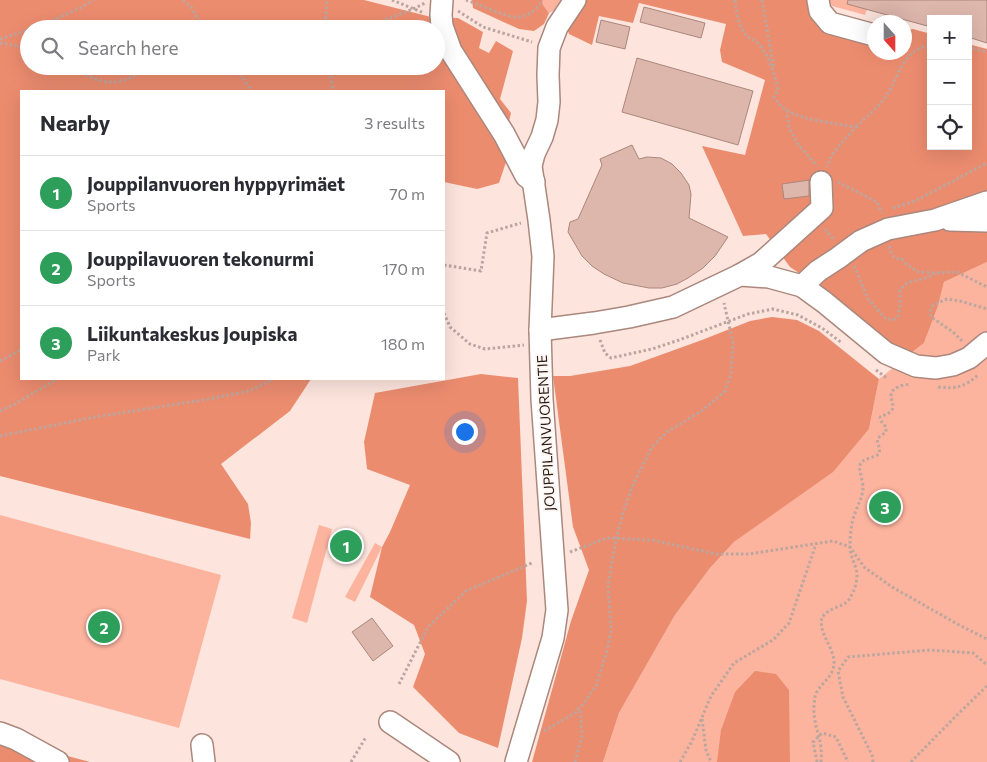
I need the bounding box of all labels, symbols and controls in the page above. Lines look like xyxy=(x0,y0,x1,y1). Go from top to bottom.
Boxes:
north arrow xyxy=(867,15,912,60)
map controls xyxy=(927,15,972,150)
button: + xyxy=(927,15,972,60)
search box xyxy=(20,20,445,75)
icon: search xyxy=(38,34,66,62)
text: Search here xyxy=(78,36,178,59)
button: − xyxy=(927,60,972,105)
button: locate xyxy=(927,105,972,150)
text: Nearby xyxy=(40,110,110,135)
text: 3 results xyxy=(364,113,425,132)
text: Jouppilanvuoren hyppyrimäet xyxy=(87,172,345,195)
text: 1 xyxy=(52,184,60,203)
text: 70 m xyxy=(389,184,425,203)
text: Sports xyxy=(87,195,136,214)
text: Jouppilavuoren tekonurmi xyxy=(87,247,314,270)
text: 2 xyxy=(51,259,61,278)
text: 170 m xyxy=(382,259,425,278)
text: Sports xyxy=(87,270,136,289)
text: Liikuntakeskus Joupiska xyxy=(87,322,297,345)
text: 3 xyxy=(51,334,61,353)
text: 180 m xyxy=(381,334,425,353)
text: Park xyxy=(87,345,120,364)
street label: JOUPPILANVUORENTIE xyxy=(533,355,558,511)
your location xyxy=(452,419,478,445)
pin: 3 xyxy=(869,488,901,526)
pin: 1 xyxy=(330,527,362,565)
pin: 2 xyxy=(88,608,120,646)

